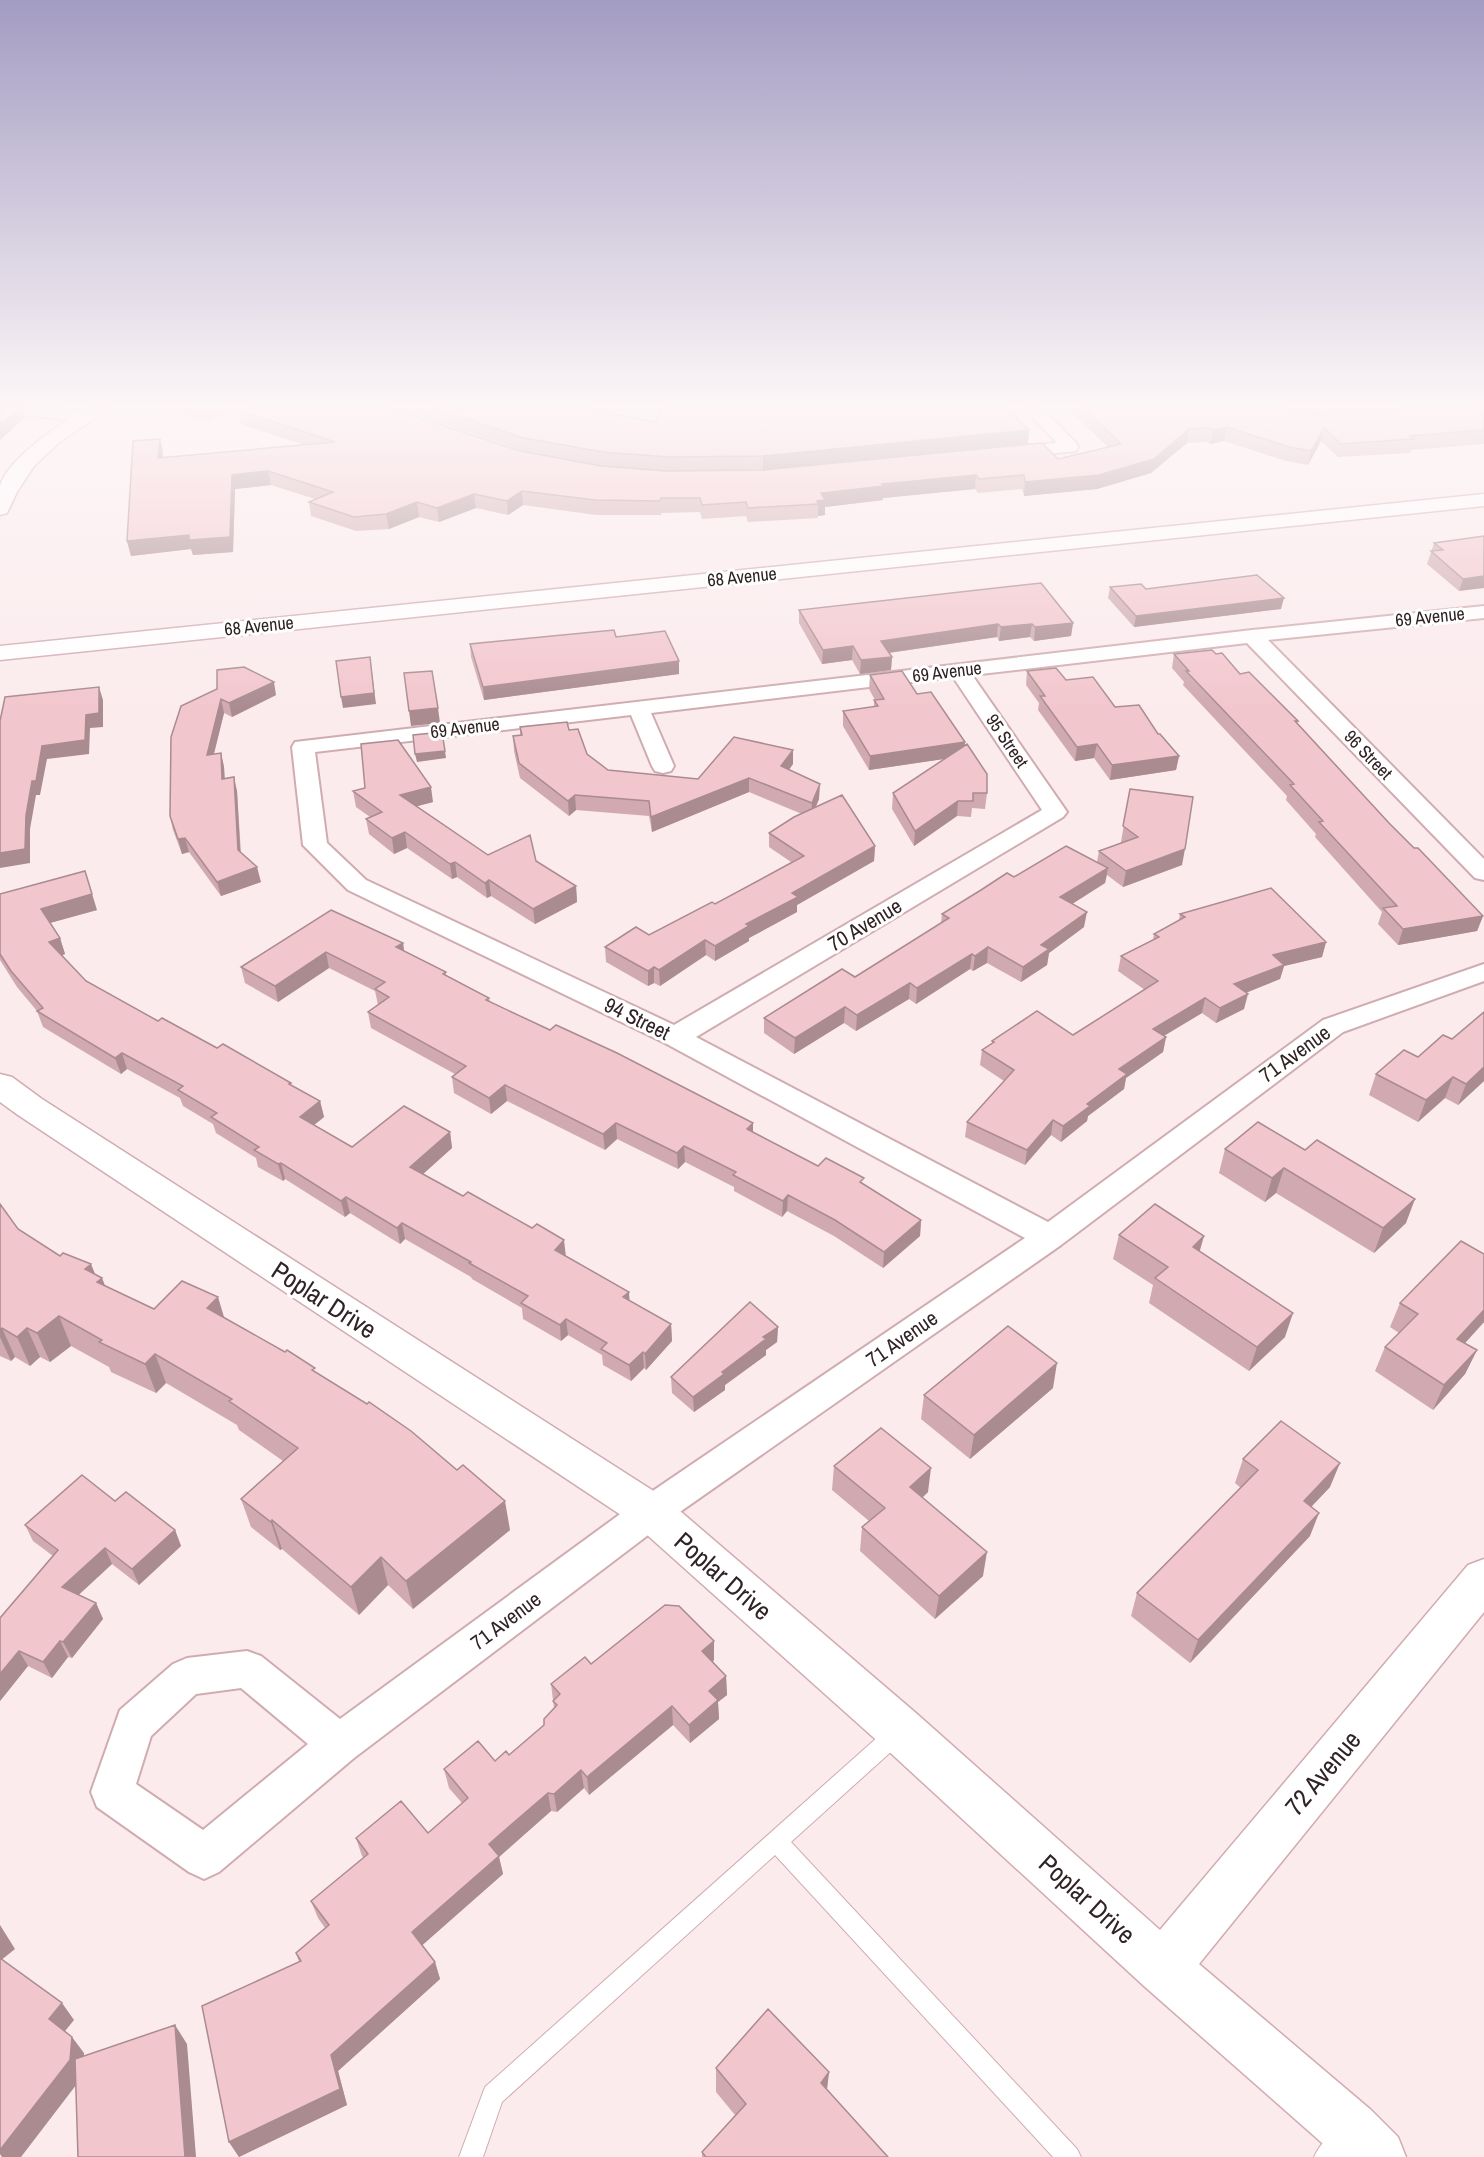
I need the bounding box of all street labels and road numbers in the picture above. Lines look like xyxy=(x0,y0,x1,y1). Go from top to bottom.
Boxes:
street label: 68 Avenue xyxy=(706,560,778,593)
street label: 69 Avenue xyxy=(1394,600,1466,633)
street label: 68 Avenue xyxy=(223,609,295,642)
street label: 69 Avenue xyxy=(911,655,983,688)
street label: 95 Street xyxy=(980,709,1035,773)
street label: 69 Avenue xyxy=(429,711,501,744)
street label: 96 Street xyxy=(1339,724,1398,785)
street label: 70 Avenue xyxy=(823,891,907,958)
street label: 94 Street xyxy=(599,990,675,1047)
street label: 71 Avenue xyxy=(1253,1018,1336,1089)
street label: Poplar Drive xyxy=(265,1253,383,1347)
street label: 71 Avenue xyxy=(860,1303,943,1374)
street label: Poplar Drive xyxy=(667,1524,780,1628)
street label: 71 Avenue xyxy=(465,1585,547,1657)
street label: 72 Avenue xyxy=(1277,1723,1368,1822)
street label: Poplar Drive xyxy=(1032,1846,1143,1951)

